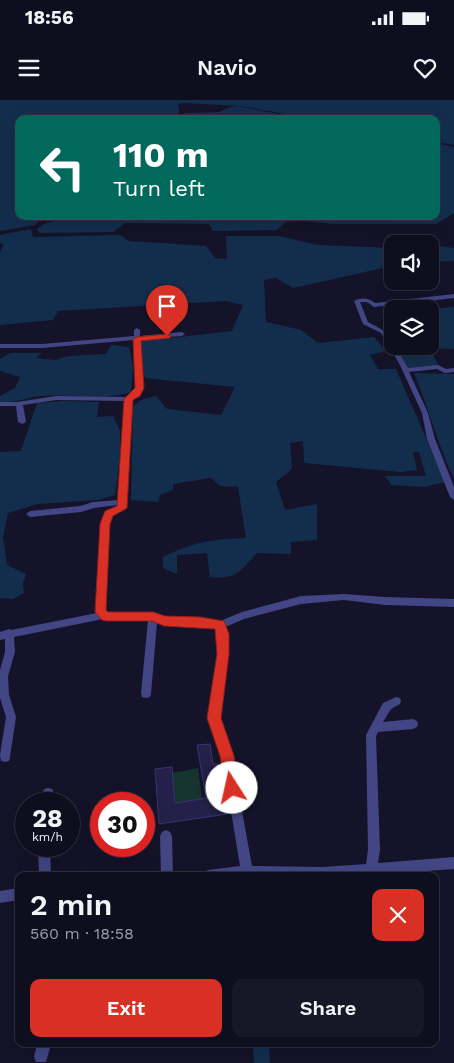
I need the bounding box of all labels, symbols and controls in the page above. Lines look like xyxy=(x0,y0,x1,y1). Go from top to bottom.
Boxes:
text: 18:56 xyxy=(25,6,74,29)
icon: menu xyxy=(15,54,43,82)
icon: heart xyxy=(411,54,439,82)
text: Navio xyxy=(197,55,257,80)
text: 110 m xyxy=(113,134,209,176)
icon: left xyxy=(30,135,95,200)
text: Turn left xyxy=(113,176,205,201)
map controls xyxy=(384,235,439,355)
button: sound xyxy=(384,235,439,290)
pin xyxy=(146,285,188,336)
icon: arrive xyxy=(153,292,181,320)
button: layers xyxy=(384,300,439,355)
position arrow xyxy=(205,761,257,813)
speed limit sign: 30 xyxy=(90,792,155,857)
text: 28 xyxy=(32,804,63,833)
text: km/h xyxy=(32,830,63,844)
text: 2 min xyxy=(30,887,112,922)
button: close xyxy=(372,889,424,941)
text: 560 m · 18:58 xyxy=(30,924,134,943)
button: Exit xyxy=(30,979,222,1037)
button: Share xyxy=(232,979,424,1037)

